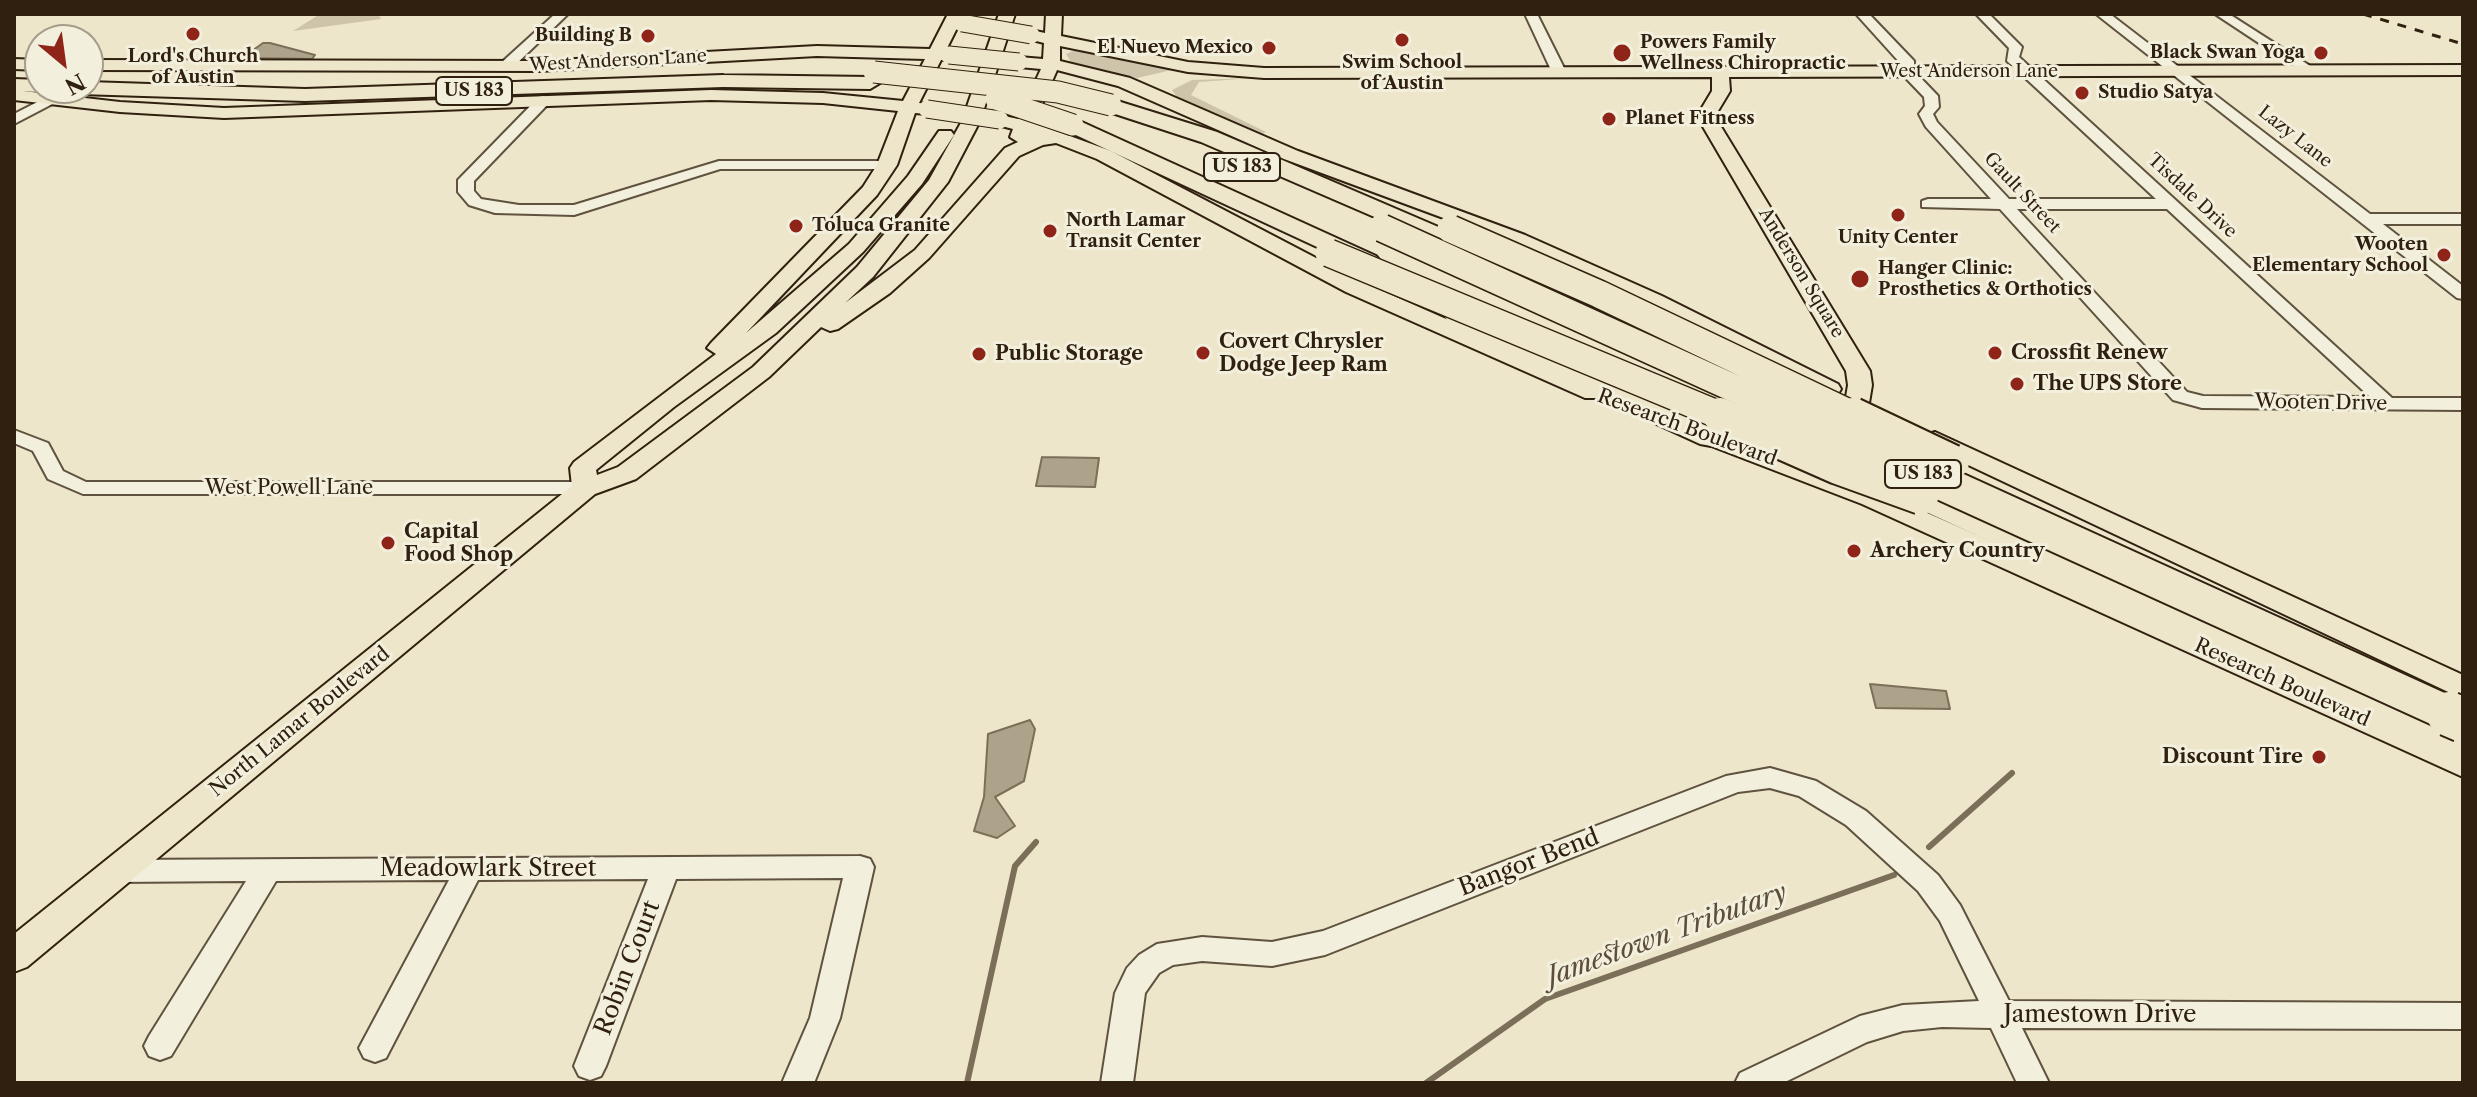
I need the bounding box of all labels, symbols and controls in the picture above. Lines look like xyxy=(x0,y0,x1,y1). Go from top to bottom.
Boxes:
north arrow xyxy=(24,24,104,104)
marker: Lord's Church of Austin xyxy=(184,25,202,43)
place label: Building B xyxy=(535,25,632,47)
marker: Building B xyxy=(639,27,657,45)
marker: Swim School of Austin xyxy=(1393,31,1411,49)
place label: Powers Family Wellness Chiropractic xyxy=(1640,32,1846,74)
place label: El Nuevo Mexico xyxy=(1097,37,1253,59)
marker: El Nuevo Mexico xyxy=(1260,39,1278,57)
marker: Powers Family Wellness Chiropractic xyxy=(1611,42,1633,64)
place label: Black Swan Yoga xyxy=(2150,42,2305,64)
marker: Black Swan Yoga xyxy=(2312,44,2330,62)
place label: Lord's Church of Austin xyxy=(128,46,258,88)
street label: West Anderson Lane xyxy=(529,46,707,76)
place label: Swim School of Austin xyxy=(1342,52,1462,94)
street label: West Anderson Lane xyxy=(1880,61,2058,83)
text: N xyxy=(60,67,90,100)
road number: US 183 xyxy=(436,77,512,105)
place label: Studio Satya xyxy=(2098,82,2213,104)
marker: Studio Satya xyxy=(2073,84,2091,102)
street label: Lazy Lane xyxy=(2254,101,2336,173)
place label: Planet Fitness xyxy=(1625,108,1755,130)
marker: Planet Fitness xyxy=(1600,110,1618,128)
street label: Gault Street xyxy=(1979,148,2065,238)
street label: Tisdale Drive xyxy=(2143,149,2241,243)
road number: US 183 xyxy=(1204,153,1280,181)
street label: Anderson Square xyxy=(1754,204,1848,342)
marker: Unity Center xyxy=(1889,206,1907,224)
place label: North Lamar Transit Center xyxy=(1066,210,1201,252)
place label: Toluca Granite xyxy=(812,215,950,237)
marker: Toluca Granite xyxy=(787,217,805,235)
marker: North Lamar Transit Center xyxy=(1041,222,1059,240)
place label: Unity Center xyxy=(1838,227,1958,249)
place label: Wooten Elementary School xyxy=(2252,234,2428,276)
marker: Wooten Elementary School xyxy=(2435,246,2453,264)
place label: Hanger Clinic: Prosthetics & Orthotics xyxy=(1878,258,2092,300)
marker: Hanger Clinic: Prosthetics & Orthotics xyxy=(1849,268,1871,290)
place label: Covert Chrysler Dodge Jeep Ram xyxy=(1219,330,1388,377)
place label: Crossfit Renew xyxy=(2011,341,2167,365)
place label: Public Storage xyxy=(995,342,1143,366)
marker: Covert Chrysler Dodge Jeep Ram xyxy=(1194,344,1212,362)
marker: Crossfit Renew xyxy=(1986,344,2004,362)
marker: Public Storage xyxy=(970,345,988,363)
place label: The UPS Store xyxy=(2033,372,2182,396)
marker: The UPS Store xyxy=(2008,375,2026,393)
street label: Research Boulevard xyxy=(1594,384,1780,472)
street label: Wooten Drive xyxy=(2254,390,2388,416)
road number: US 183 xyxy=(1885,460,1961,488)
street label: West Powell Lane xyxy=(205,476,373,500)
place label: Capital Food Shop xyxy=(404,520,513,567)
marker: Capital Food Shop xyxy=(379,534,397,552)
place label: Archery Country xyxy=(1870,539,2045,563)
marker: Archery Country xyxy=(1845,542,1863,560)
street label: Research Boulevard xyxy=(2191,634,2373,732)
street label: North Lamar Boulevard xyxy=(205,642,395,802)
place label: Discount Tire xyxy=(2162,745,2303,769)
marker: Discount Tire xyxy=(2310,748,2328,766)
street label: Bangor Bend xyxy=(1455,823,1603,903)
street label: Meadowlark Street xyxy=(380,855,596,883)
water label: Jamestown Tributary xyxy=(1543,877,1791,993)
street label: Robin Court xyxy=(589,897,667,1039)
street label: Jamestown Drive xyxy=(2003,1001,2197,1029)

